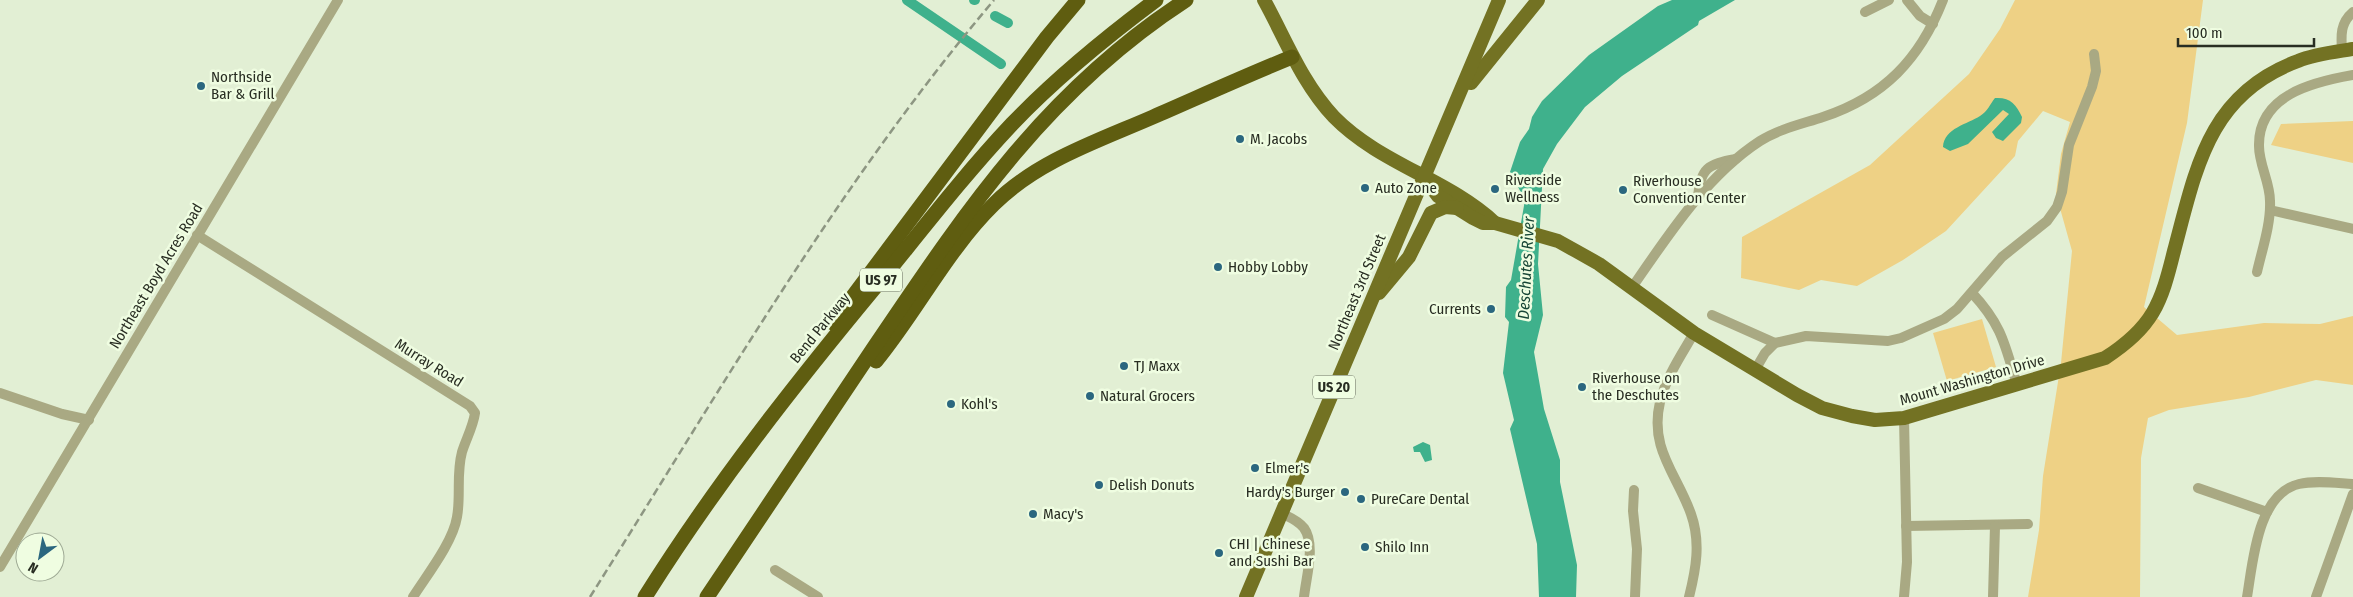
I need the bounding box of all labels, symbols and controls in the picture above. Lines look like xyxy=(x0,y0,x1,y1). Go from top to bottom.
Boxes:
scale bar xyxy=(2178,15,2314,47)
text: 100 m xyxy=(2186,24,2223,42)
place label: Northside Bar & Grill xyxy=(211,68,274,103)
marker: Northside Bar & Grill xyxy=(195,80,207,92)
place label: M. Jacobs xyxy=(1250,130,1307,148)
marker: M. Jacobs xyxy=(1234,133,1246,145)
place label: Riverside Wellness xyxy=(1505,171,1562,206)
place label: Riverhouse Convention Center xyxy=(1633,172,1747,207)
place label: Auto Zone xyxy=(1375,179,1437,197)
marker: Auto Zone xyxy=(1359,182,1371,194)
marker: Riverside Wellness xyxy=(1489,183,1501,195)
marker: Riverhouse Convention Center xyxy=(1617,184,1629,196)
street label: Northeast Boyd Acres Road xyxy=(105,200,207,352)
water label: Deschutes River xyxy=(1514,216,1538,320)
street label: Northeast 3rd Street xyxy=(1324,231,1390,353)
place label: Hobby Lobby xyxy=(1228,258,1308,276)
marker: Hobby Lobby xyxy=(1212,261,1224,273)
road number: US 97 xyxy=(860,268,902,292)
street label: Bend Parkway xyxy=(786,289,854,367)
place label: Currents xyxy=(1429,300,1481,318)
marker: Currents xyxy=(1485,303,1497,315)
street label: Murray Road xyxy=(392,335,466,391)
street label: Mount Washington Drive xyxy=(1898,351,2046,409)
place label: TJ Maxx xyxy=(1134,357,1180,375)
marker: TJ Maxx xyxy=(1118,360,1130,372)
place label: Riverhouse on the Deschutes xyxy=(1592,369,1680,404)
road number: US 20 xyxy=(1313,376,1355,398)
marker: Riverhouse on the Deschutes xyxy=(1576,381,1588,393)
place label: Natural Grocers xyxy=(1100,387,1195,405)
marker: Natural Grocers xyxy=(1084,390,1096,402)
place label: Kohl's xyxy=(961,395,998,413)
marker: Kohl's xyxy=(945,398,957,410)
place label: Elmer's xyxy=(1265,459,1309,477)
marker: Elmer's xyxy=(1249,462,1261,474)
place label: Delish Donuts xyxy=(1109,476,1194,494)
marker: Delish Donuts xyxy=(1093,479,1105,491)
place label: Hardy's Burger xyxy=(1246,483,1336,501)
marker: Hardy's Burger xyxy=(1339,486,1351,498)
place label: PureCare Dental xyxy=(1371,490,1469,508)
marker: PureCare Dental xyxy=(1355,493,1367,505)
place label: Macy's xyxy=(1043,505,1083,523)
marker: Macy's xyxy=(1027,508,1039,520)
north arrow xyxy=(15,532,65,582)
place label: CHI | Chinese and Sushi Bar xyxy=(1229,535,1314,570)
place label: Shilo Inn xyxy=(1375,538,1429,556)
marker: Shilo Inn xyxy=(1359,541,1371,553)
marker: CHI | Chinese and Sushi Bar xyxy=(1213,547,1225,559)
text: N xyxy=(25,558,41,577)

